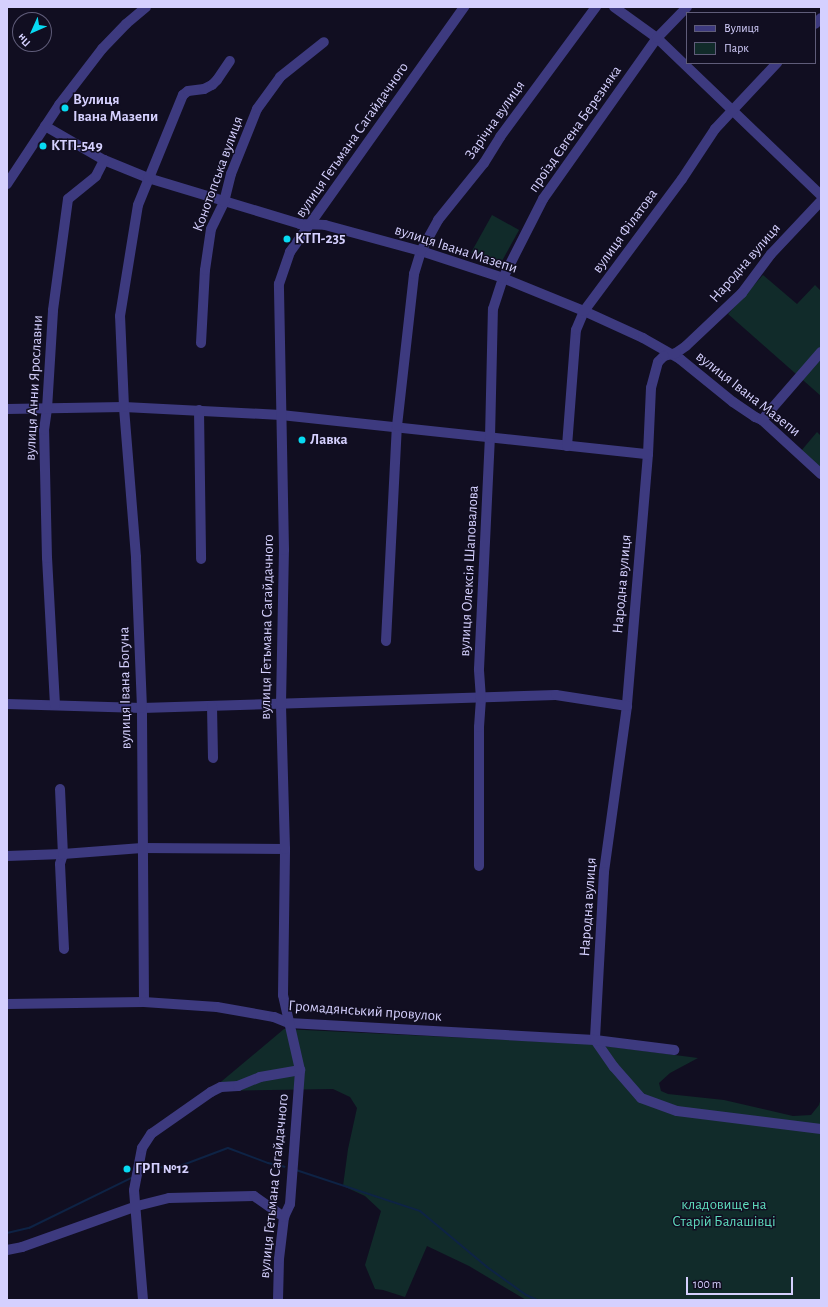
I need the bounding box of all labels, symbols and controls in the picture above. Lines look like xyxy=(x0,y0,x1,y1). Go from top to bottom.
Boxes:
north arrow xyxy=(12,12,52,52)
legend xyxy=(686,12,816,64)
text: Вулиця xyxy=(724,22,759,34)
text: Пн xyxy=(15,32,33,49)
text: Парк xyxy=(724,42,749,54)
street label: вулиця Гетьмана Сагайдачного xyxy=(291,59,413,221)
street label: проїзд Євгена Березняка xyxy=(524,62,626,196)
street label: Зарічна вулиця xyxy=(461,77,529,163)
place label: Вулиця Івана Мазепи xyxy=(73,90,158,125)
marker: Вулиця Івана Мазепи xyxy=(60,103,70,113)
street label: Конотопська вулиця xyxy=(189,114,247,234)
place label: КТП-549 xyxy=(51,137,103,155)
marker: КТП-549 xyxy=(38,141,48,151)
street label: вулиця Філатова xyxy=(588,185,662,277)
street label: Народна вулиця xyxy=(706,220,784,306)
street label: вулиця Івана Мазепи xyxy=(392,221,520,277)
place label: КТП-235 xyxy=(295,230,345,248)
marker: КТП-235 xyxy=(282,234,292,244)
street label: вулиця Анни Ярославни xyxy=(21,315,47,461)
street label: вулиця Івана Мазепи xyxy=(692,348,804,440)
place label: Лавка xyxy=(310,431,348,449)
marker: Лавка xyxy=(297,435,307,445)
street label: вулиця Олексія Шаповалова xyxy=(456,485,482,657)
street label: вулиця Гетьмана Сагайдачного xyxy=(256,534,278,720)
street label: Народна вулиця xyxy=(609,534,635,634)
street label: вулиця Івана Богуна xyxy=(115,627,135,749)
street label: Народна вулиця xyxy=(576,857,600,957)
street label: Громадянський провулок xyxy=(288,997,442,1025)
street label: вулиця Гетьмана Сагайдачного xyxy=(255,1093,293,1279)
place label: ГРП №12 xyxy=(135,1160,189,1178)
marker: ГРП №12 xyxy=(122,1164,132,1174)
park label: кладовище на Старій Балашівці xyxy=(672,1195,776,1230)
scale bar xyxy=(688,1269,795,1295)
text: 100 m xyxy=(693,1278,721,1290)

